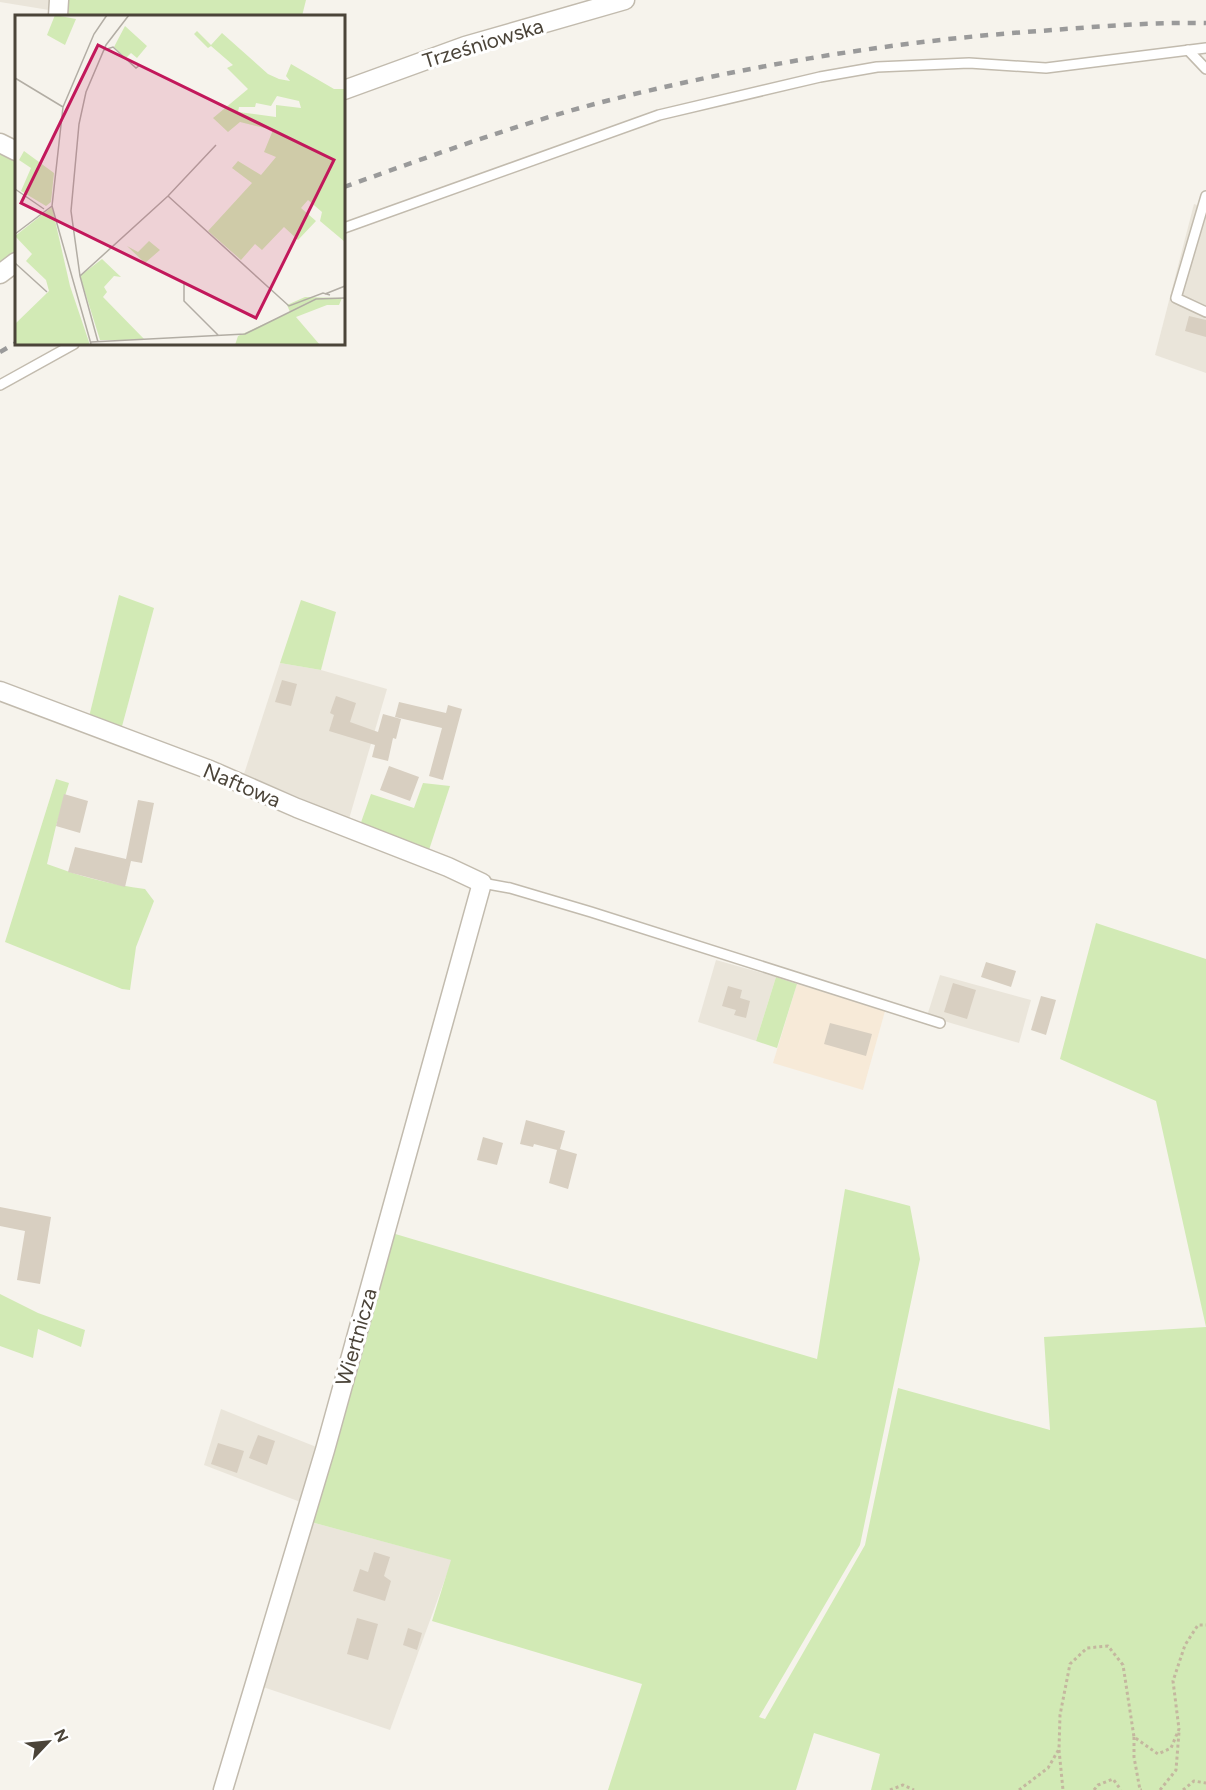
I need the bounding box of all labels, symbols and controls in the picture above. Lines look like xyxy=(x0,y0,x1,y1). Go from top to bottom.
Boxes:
street label: Trześniowska xyxy=(420,13,546,73)
inset map xyxy=(15,15,345,345)
street label: Naftowa xyxy=(200,758,284,812)
street label: Wiertnicza xyxy=(330,1285,382,1389)
north arrow xyxy=(18,1712,78,1772)
text: N xyxy=(50,1726,72,1745)

